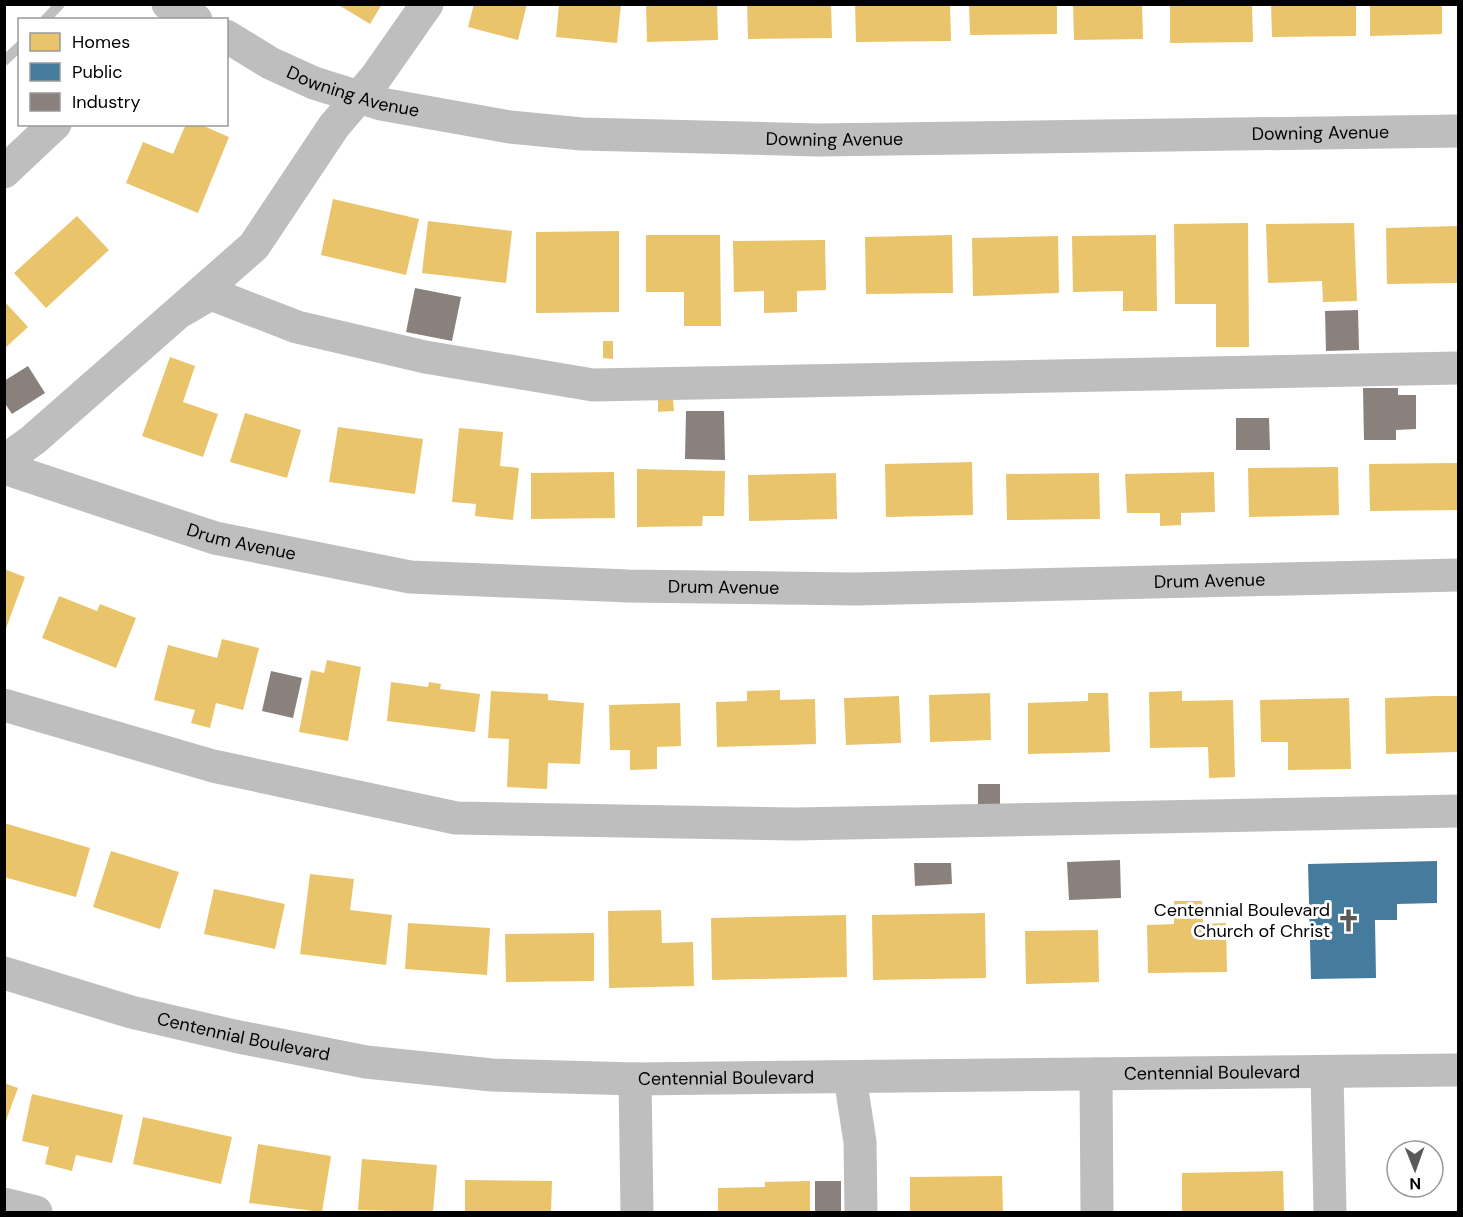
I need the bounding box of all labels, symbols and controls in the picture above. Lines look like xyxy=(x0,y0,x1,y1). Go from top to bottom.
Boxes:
legend xyxy=(18,18,228,126)
text: Homes xyxy=(72,30,130,54)
text: Public xyxy=(72,60,123,84)
street label: Downing Avenue xyxy=(283,60,421,123)
text: Industry xyxy=(72,90,141,114)
street label: Downing Avenue xyxy=(1251,120,1389,146)
street label: Downing Avenue xyxy=(765,127,903,152)
street label: Drum Avenue xyxy=(184,517,298,566)
street label: Drum Avenue xyxy=(1154,567,1266,594)
street label: Drum Avenue xyxy=(668,575,780,600)
place label: Centennial Boulevard Church of Christ xyxy=(1154,898,1330,943)
church icon: Centennial Boulevard Church of Christ xyxy=(1335,907,1361,933)
street label: Centennial Boulevard xyxy=(155,1006,332,1067)
street label: Centennial Boulevard xyxy=(1124,1060,1300,1086)
street label: Centennial Boulevard xyxy=(638,1065,814,1091)
north arrow xyxy=(1385,1139,1445,1199)
text: N xyxy=(1409,1173,1421,1194)

